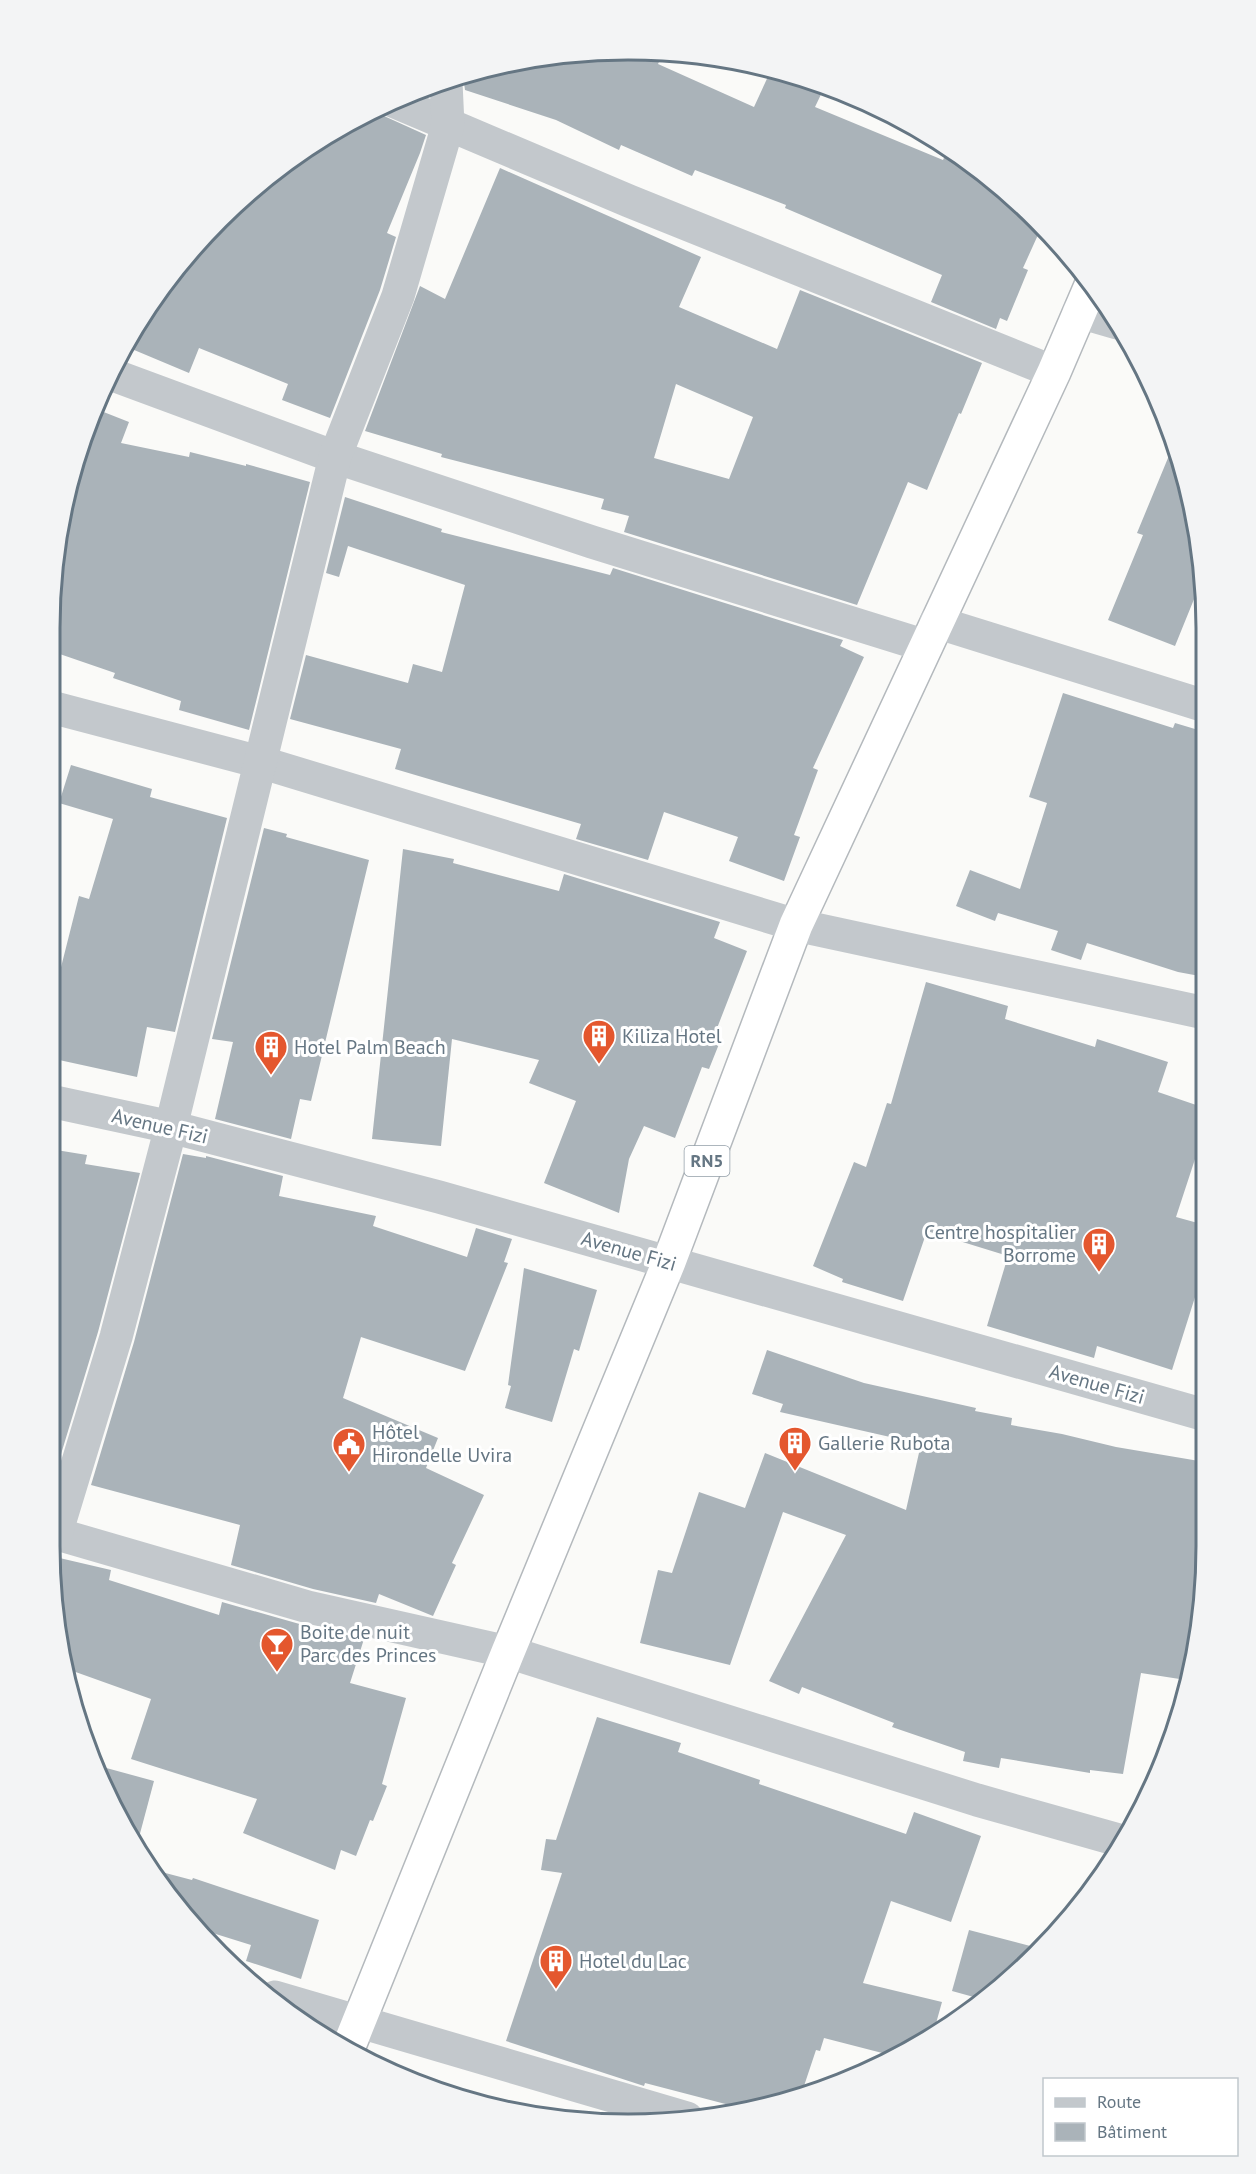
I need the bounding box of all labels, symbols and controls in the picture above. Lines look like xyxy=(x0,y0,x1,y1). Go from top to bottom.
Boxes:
building icon: Kiliza Hotel xyxy=(581,1018,617,1065)
place label: Kiliza Hotel xyxy=(622,1023,722,1049)
building icon: Hotel Palm Beach xyxy=(253,1029,289,1076)
place label: Hotel Palm Beach xyxy=(294,1034,446,1060)
street label: Avenue Fizi xyxy=(109,1102,211,1150)
road number: RN5 xyxy=(684,1146,730,1176)
place label: Centre hospitalier Borrome xyxy=(924,1219,1076,1268)
street label: Avenue Fizi xyxy=(578,1225,680,1277)
building icon: Centre hospitalier Borrome xyxy=(1081,1226,1117,1273)
street label: Avenue Fizi xyxy=(1046,1358,1148,1410)
place label: Hôtel Hirondelle Uvira xyxy=(372,1419,512,1468)
building icon: Gallerie Rubota xyxy=(777,1425,813,1472)
public building icon: Hôtel Hirondelle Uvira xyxy=(331,1426,367,1473)
place label: Gallerie Rubota xyxy=(818,1430,950,1456)
place label: Boite de nuit Parc des Princes xyxy=(300,1619,436,1668)
bar icon: Boite de nuit Parc des Princes xyxy=(259,1626,295,1673)
building icon: Hotel du Lac xyxy=(538,1943,574,1990)
place label: Hotel du Lac xyxy=(579,1948,687,1974)
legend xyxy=(1043,2078,1238,2156)
text: Route xyxy=(1097,2090,1141,2113)
text: Bâtiment xyxy=(1097,2120,1167,2143)

